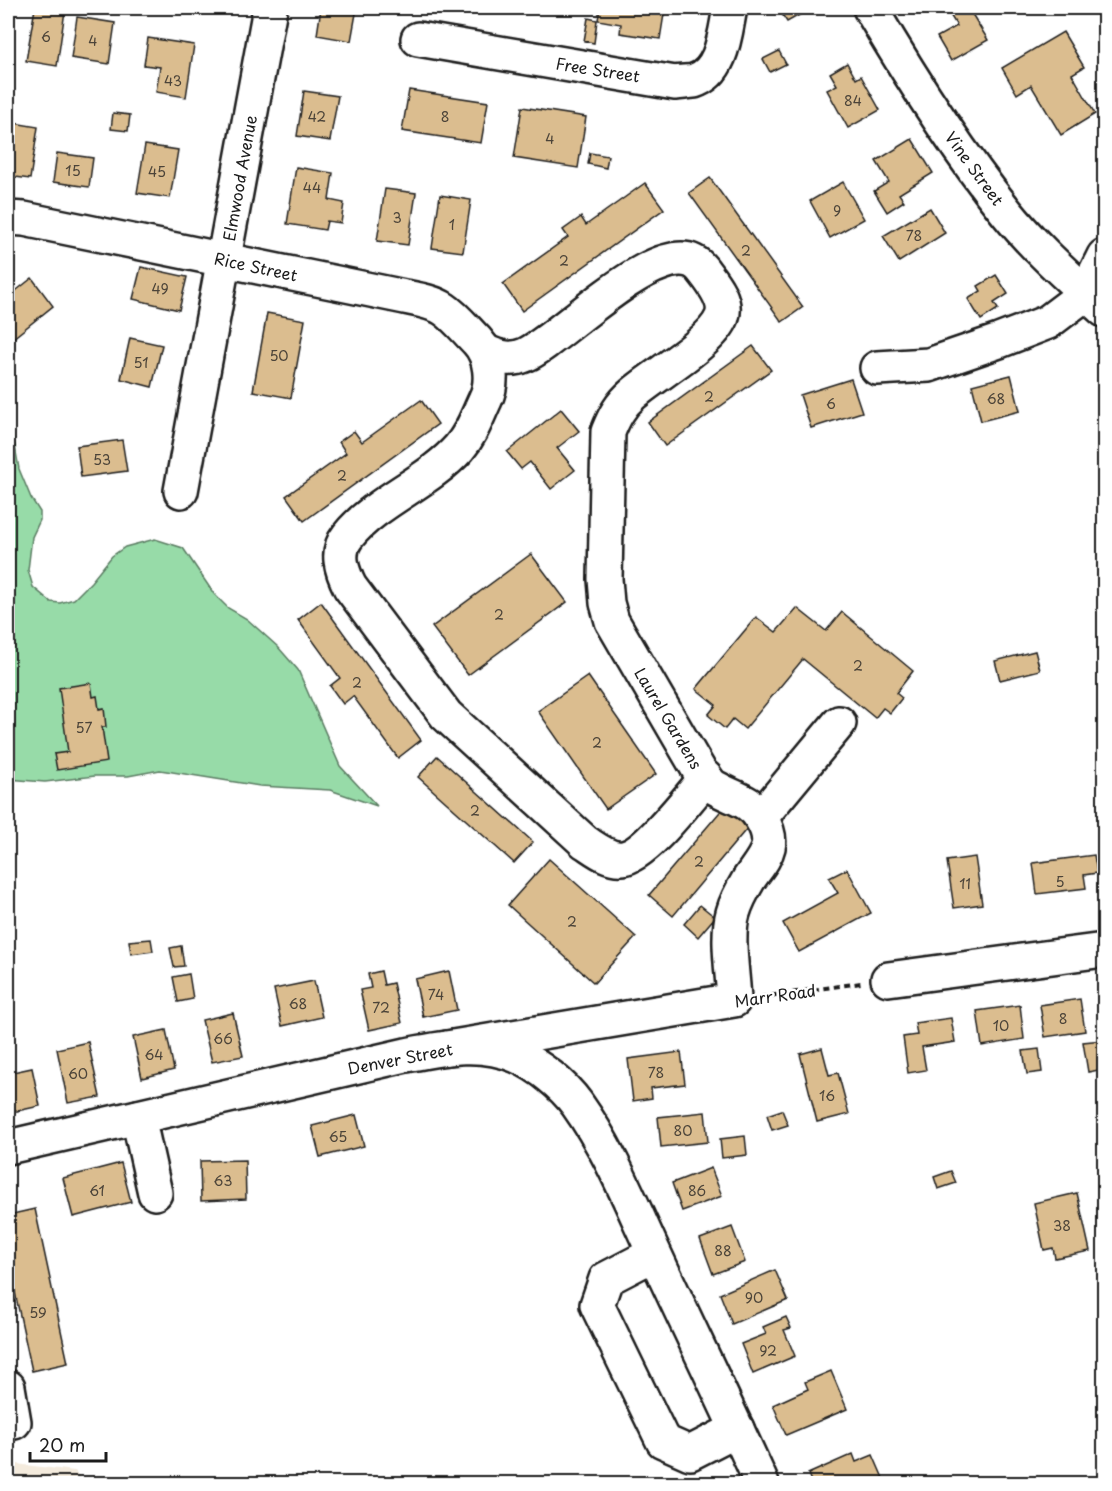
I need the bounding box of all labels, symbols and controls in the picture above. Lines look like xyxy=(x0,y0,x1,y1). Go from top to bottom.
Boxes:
house number: 6 xyxy=(41,26,51,47)
house number: 4 xyxy=(88,30,98,51)
street label: Free Street xyxy=(554,51,642,88)
house number: 43 xyxy=(164,70,182,91)
house number: 84 xyxy=(844,90,862,111)
house number: 42 xyxy=(308,106,326,127)
house number: 8 xyxy=(441,106,449,127)
street label: Elmwood Avenue xyxy=(216,113,262,243)
street label: Vine Street xyxy=(940,126,1010,210)
house number: 4 xyxy=(545,128,555,149)
house number: 15 xyxy=(65,160,81,181)
house number: 45 xyxy=(148,161,166,182)
house number: 44 xyxy=(303,177,321,198)
house number: 9 xyxy=(833,200,841,221)
house number: 3 xyxy=(392,207,402,228)
house number: 1 xyxy=(449,214,455,235)
house number: 78 xyxy=(906,225,922,246)
house number: 2 xyxy=(741,240,751,261)
street label: Rice Street xyxy=(212,245,300,287)
house number: 2 xyxy=(559,250,569,271)
house number: 49 xyxy=(151,278,169,299)
house number: 50 xyxy=(269,345,289,366)
house number: 51 xyxy=(134,352,148,373)
house number: 2 xyxy=(704,386,714,407)
house number: 68 xyxy=(987,388,1005,409)
house number: 6 xyxy=(826,393,836,414)
house number: 53 xyxy=(93,449,111,470)
house number: 2 xyxy=(337,465,347,486)
house number: 2 xyxy=(494,604,504,625)
house number: 2 xyxy=(853,655,863,676)
street label: Laurel Gardens xyxy=(629,663,709,773)
house number: 2 xyxy=(352,672,362,693)
house number: 57 xyxy=(76,717,92,738)
house number: 2 xyxy=(592,732,602,753)
house number: 2 xyxy=(470,800,480,821)
house number: 2 xyxy=(694,851,704,872)
house number: 5 xyxy=(1055,871,1065,892)
house number: 11 xyxy=(959,873,971,894)
house number: 2 xyxy=(567,911,577,932)
street label: Marr Road xyxy=(733,977,817,1013)
house number: 74 xyxy=(428,984,444,1005)
house number: 68 xyxy=(289,993,307,1014)
house number: 72 xyxy=(372,997,390,1018)
house number: 8 xyxy=(1059,1008,1067,1029)
house number: 10 xyxy=(993,1015,1009,1036)
house number: 66 xyxy=(213,1028,233,1049)
street label: Denver Street xyxy=(345,1036,455,1080)
house number: 64 xyxy=(144,1044,164,1065)
house number: 78 xyxy=(648,1062,664,1083)
house number: 60 xyxy=(68,1063,88,1084)
house number: 16 xyxy=(819,1085,835,1106)
house number: 80 xyxy=(674,1120,692,1141)
house number: 65 xyxy=(329,1126,347,1147)
house number: 63 xyxy=(214,1170,232,1191)
house number: 61 xyxy=(89,1180,105,1201)
house number: 86 xyxy=(688,1180,706,1201)
house number: 38 xyxy=(1053,1215,1071,1236)
house number: 88 xyxy=(714,1240,732,1261)
house number: 90 xyxy=(745,1287,763,1308)
house number: 59 xyxy=(29,1302,47,1323)
house number: 92 xyxy=(759,1340,777,1361)
scale bar xyxy=(30,1425,106,1463)
text: 20 m xyxy=(39,1431,85,1458)

